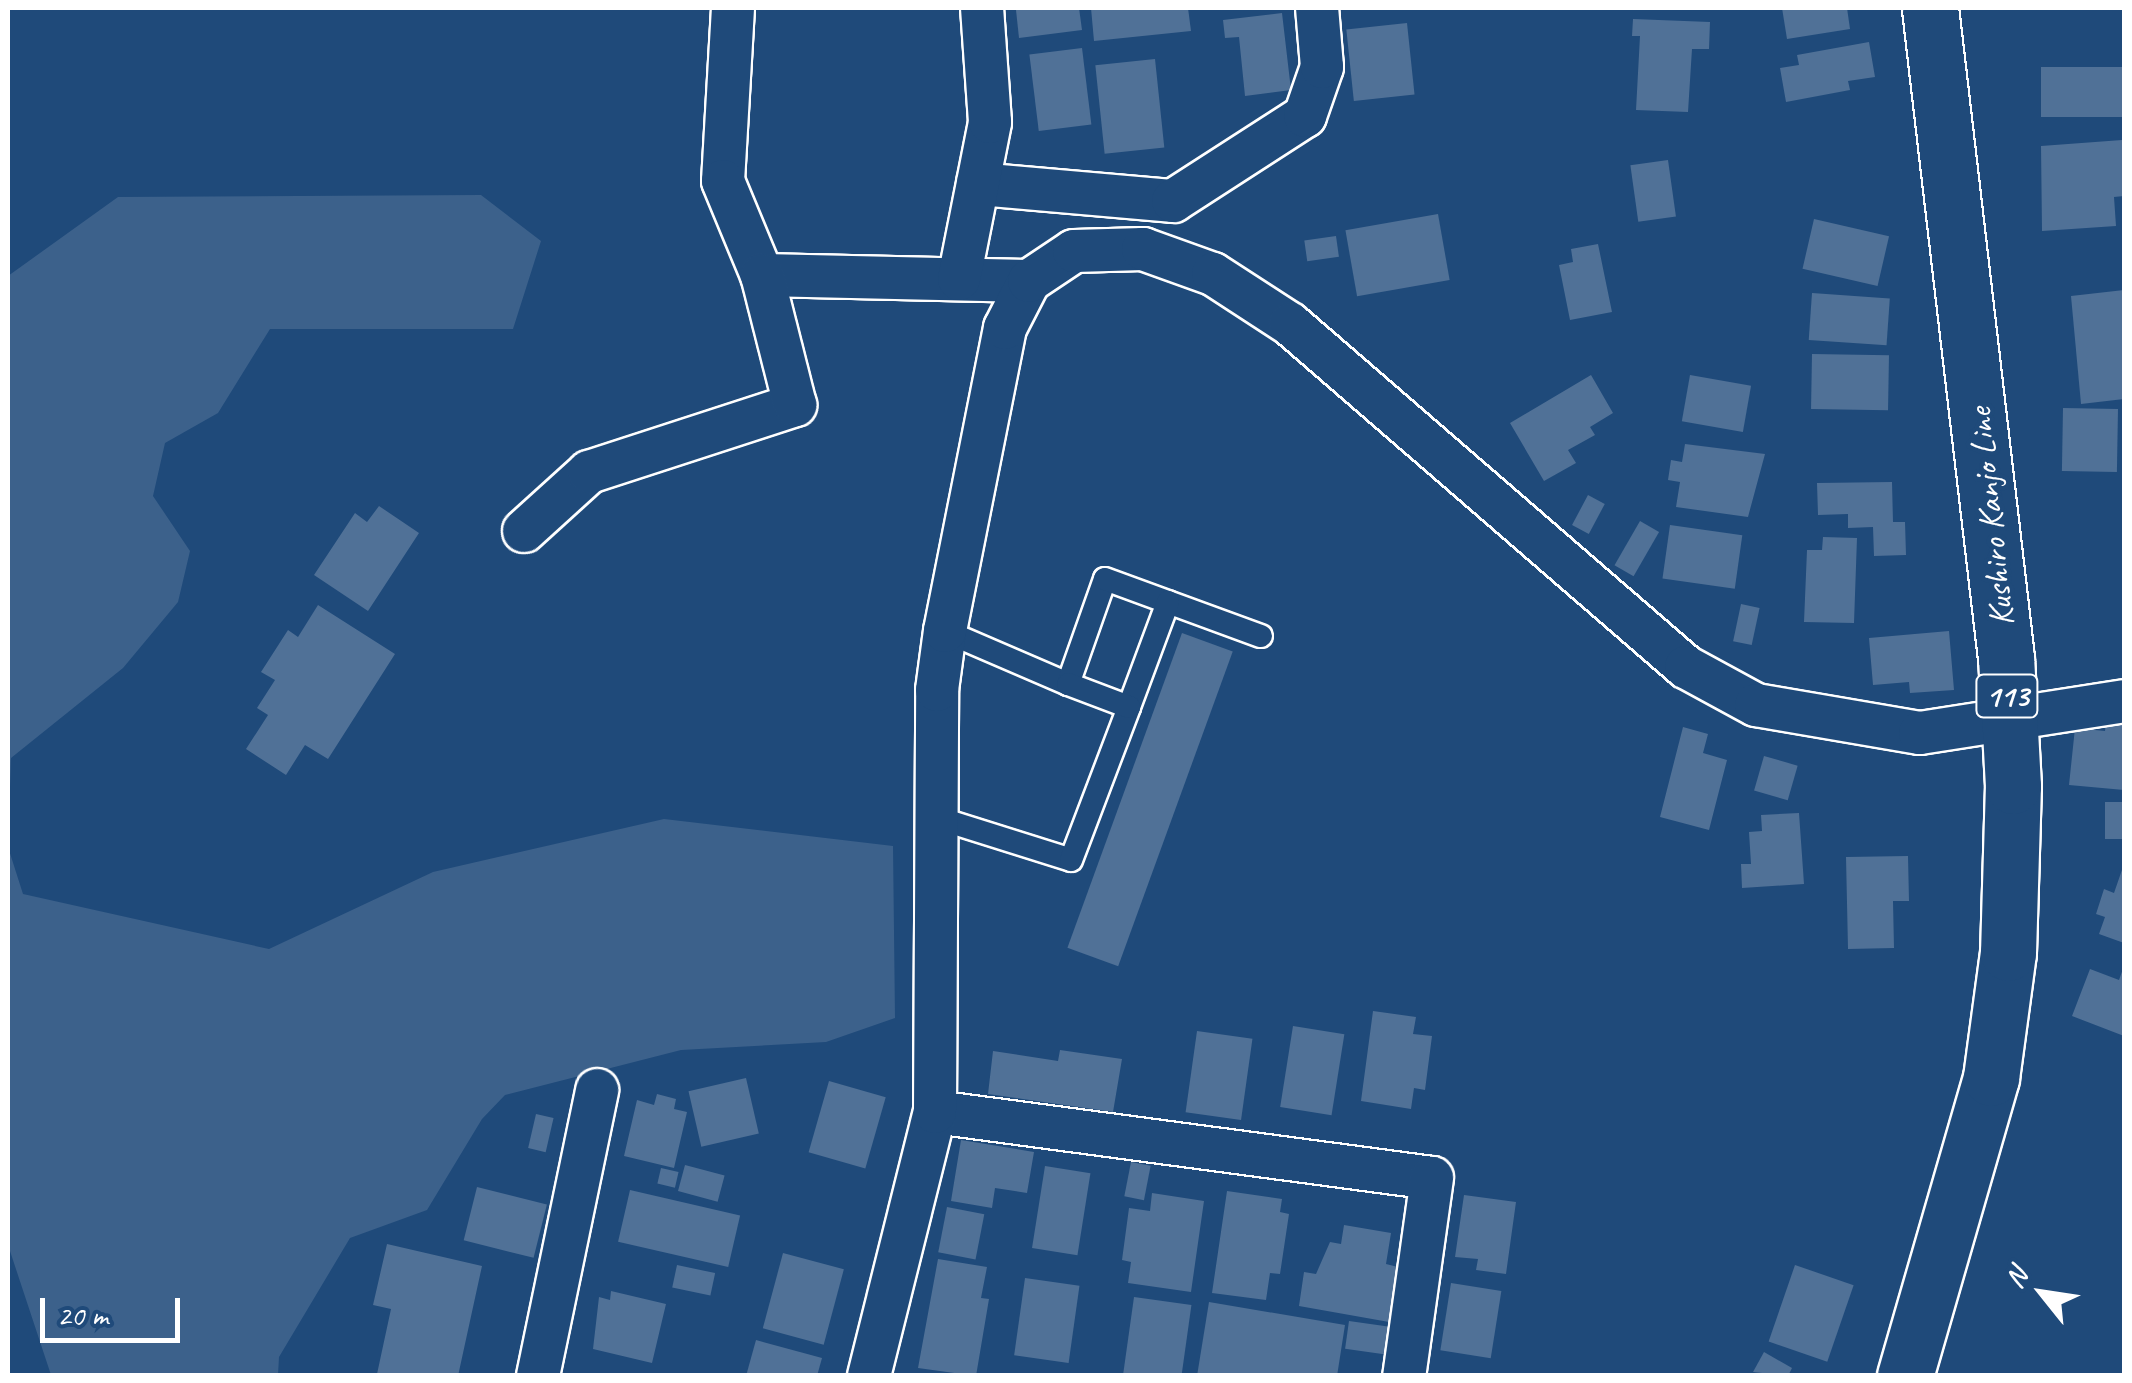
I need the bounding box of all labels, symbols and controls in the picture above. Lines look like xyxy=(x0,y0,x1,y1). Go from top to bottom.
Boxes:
street label: Kushiro Kanjo Line xyxy=(1959,405,2023,629)
road number: 113 xyxy=(1974,669,2040,723)
north arrow xyxy=(1992,1243,2092,1343)
text: N xyxy=(1996,1261,2035,1294)
scale bar xyxy=(45,1278,185,1340)
text: 20 m xyxy=(57,1296,108,1334)

